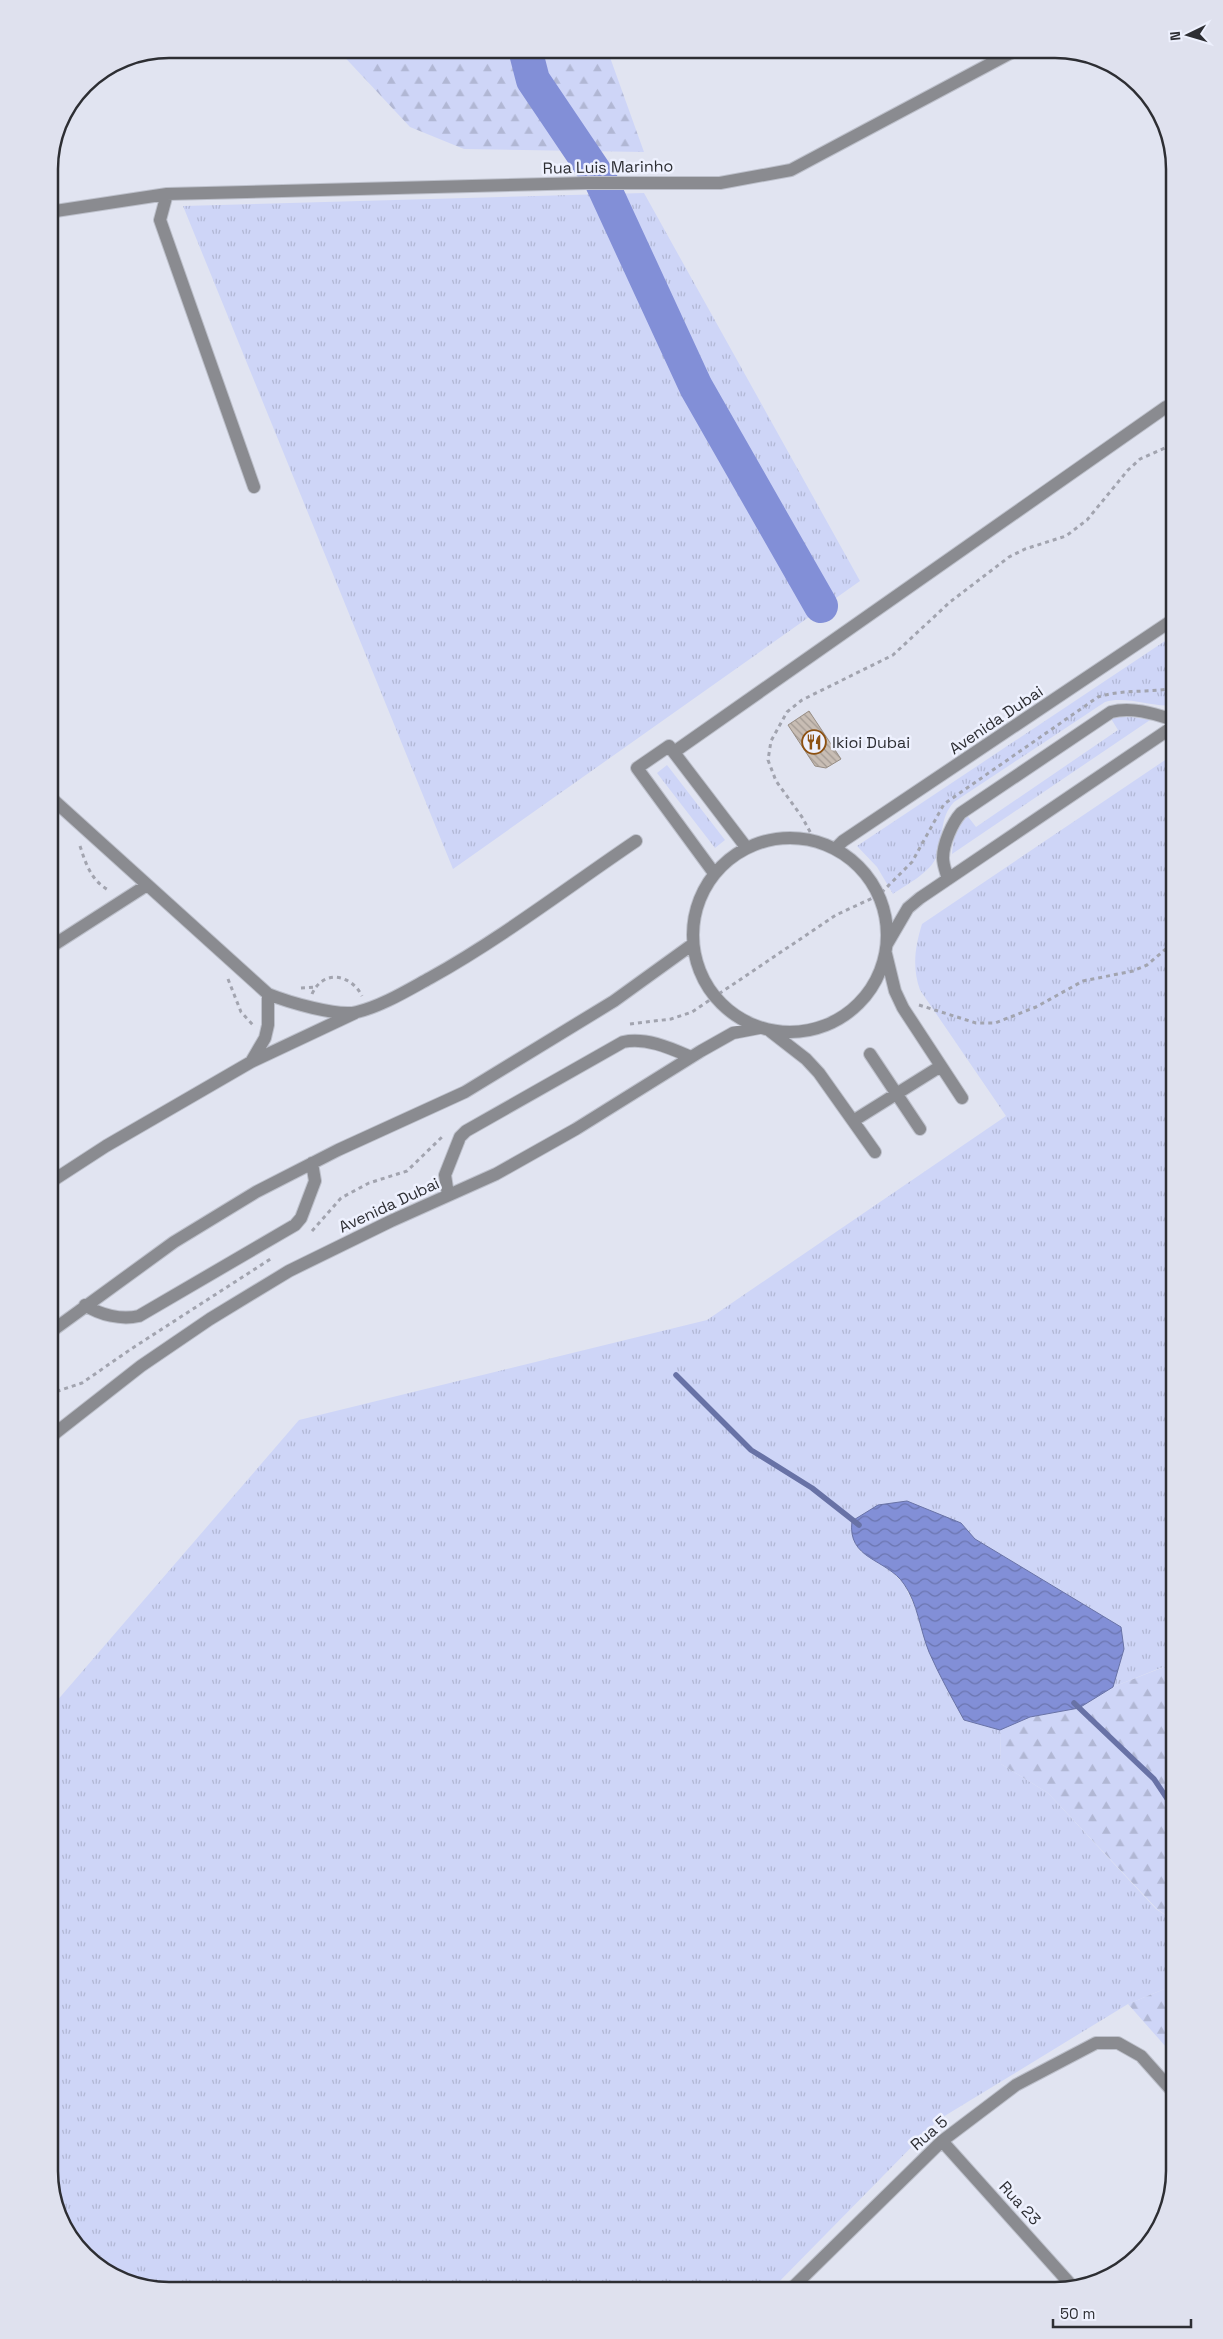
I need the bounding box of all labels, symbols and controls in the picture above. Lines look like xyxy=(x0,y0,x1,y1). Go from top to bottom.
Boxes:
north arrow xyxy=(1163,10,1213,60)
text: N xyxy=(1166,31,1184,42)
street label: Rua Luis Marinho xyxy=(543,155,673,179)
street label: Avenida Dubai xyxy=(945,681,1047,759)
restaurant icon: Ikioi Dubai xyxy=(801,729,827,755)
place label: Ikioi Dubai xyxy=(832,732,910,753)
street label: Avenida Dubai xyxy=(335,1173,443,1237)
street label: Rua 5 xyxy=(906,2111,952,2155)
street label: Rua 23 xyxy=(995,2176,1045,2230)
scale bar xyxy=(1053,2296,1190,2328)
text: 50 m xyxy=(1060,2304,1095,2323)

